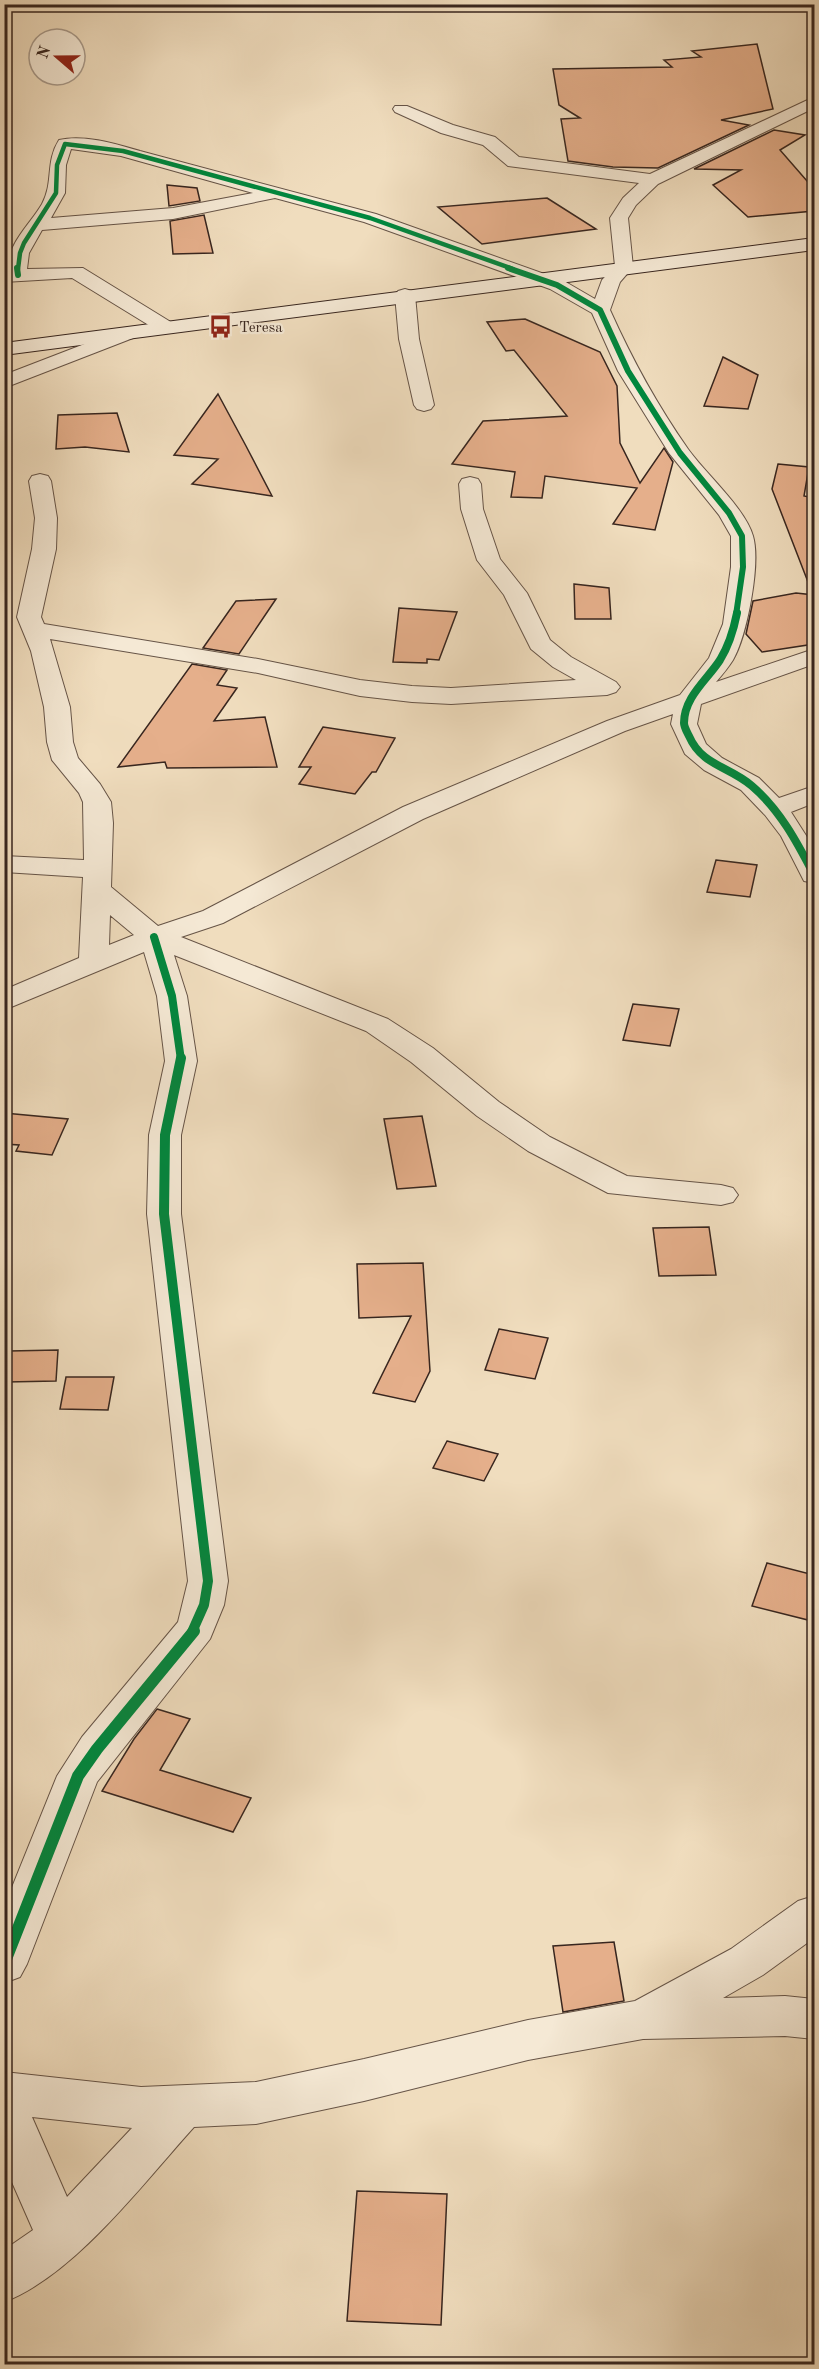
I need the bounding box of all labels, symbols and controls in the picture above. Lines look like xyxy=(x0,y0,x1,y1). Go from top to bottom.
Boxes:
north arrow xyxy=(27,27,87,87)
text: N xyxy=(35,43,55,61)
bus stop icon: Teresa xyxy=(208,314,234,340)
place label: Teresa xyxy=(239,321,283,336)

